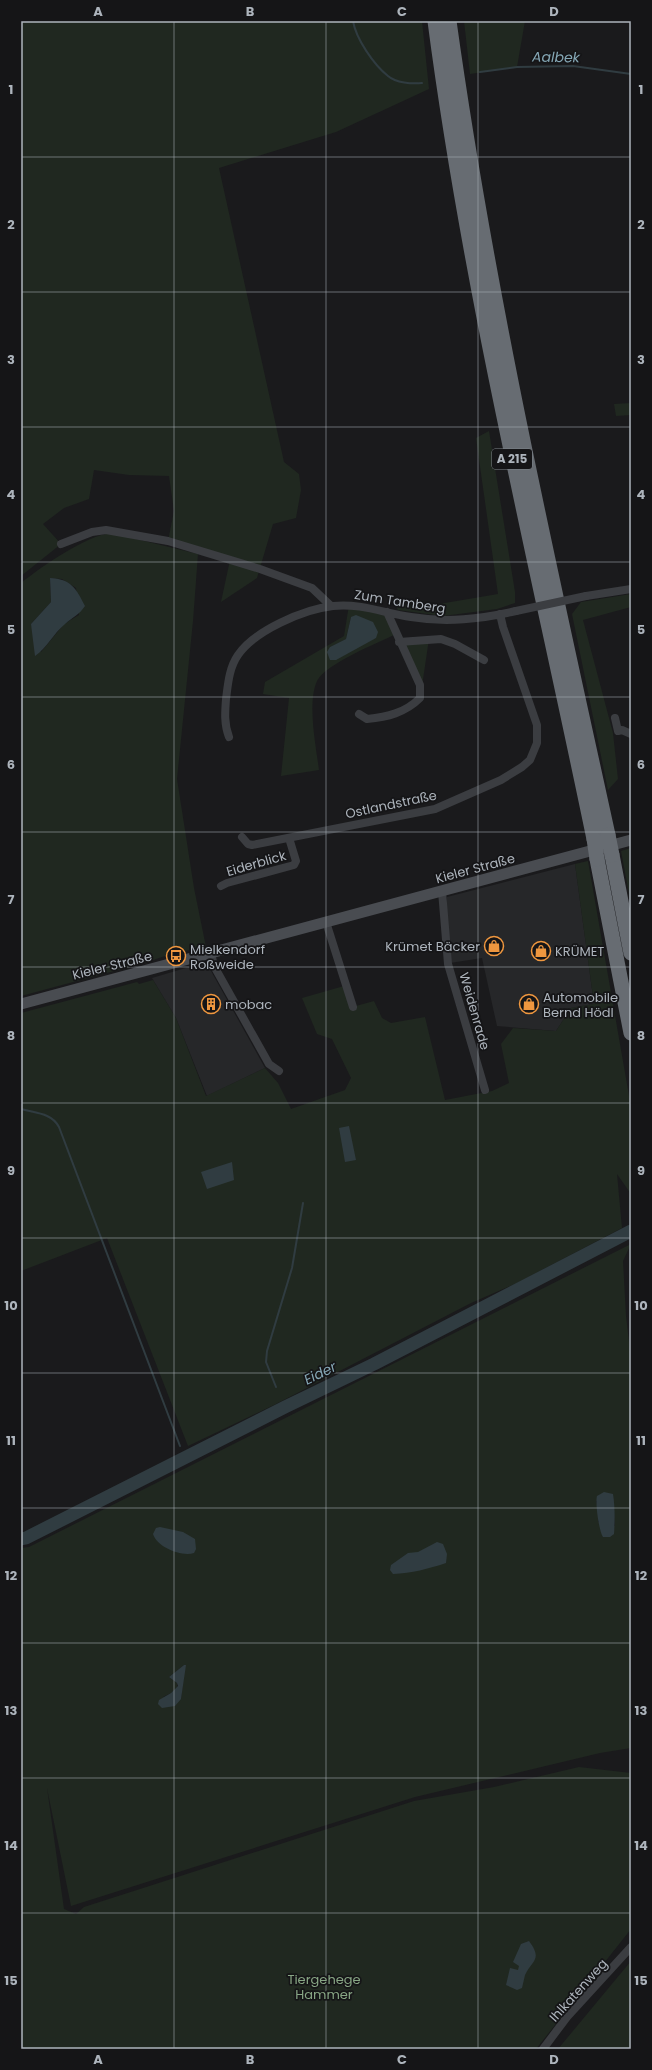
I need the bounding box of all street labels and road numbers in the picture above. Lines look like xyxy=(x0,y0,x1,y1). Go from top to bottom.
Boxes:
road number: A 215 xyxy=(492,449,532,469)
street label: Zum Tamberg xyxy=(353,585,447,618)
street label: Ostlandstraße xyxy=(344,786,439,823)
street label: Eiderblick xyxy=(224,846,289,881)
street label: Kieler Straße xyxy=(433,849,517,888)
street label: Kieler Straße xyxy=(70,946,154,985)
street label: Weidenrade xyxy=(454,970,495,1052)
street label: Ihlkatenweg xyxy=(545,1955,612,2026)

